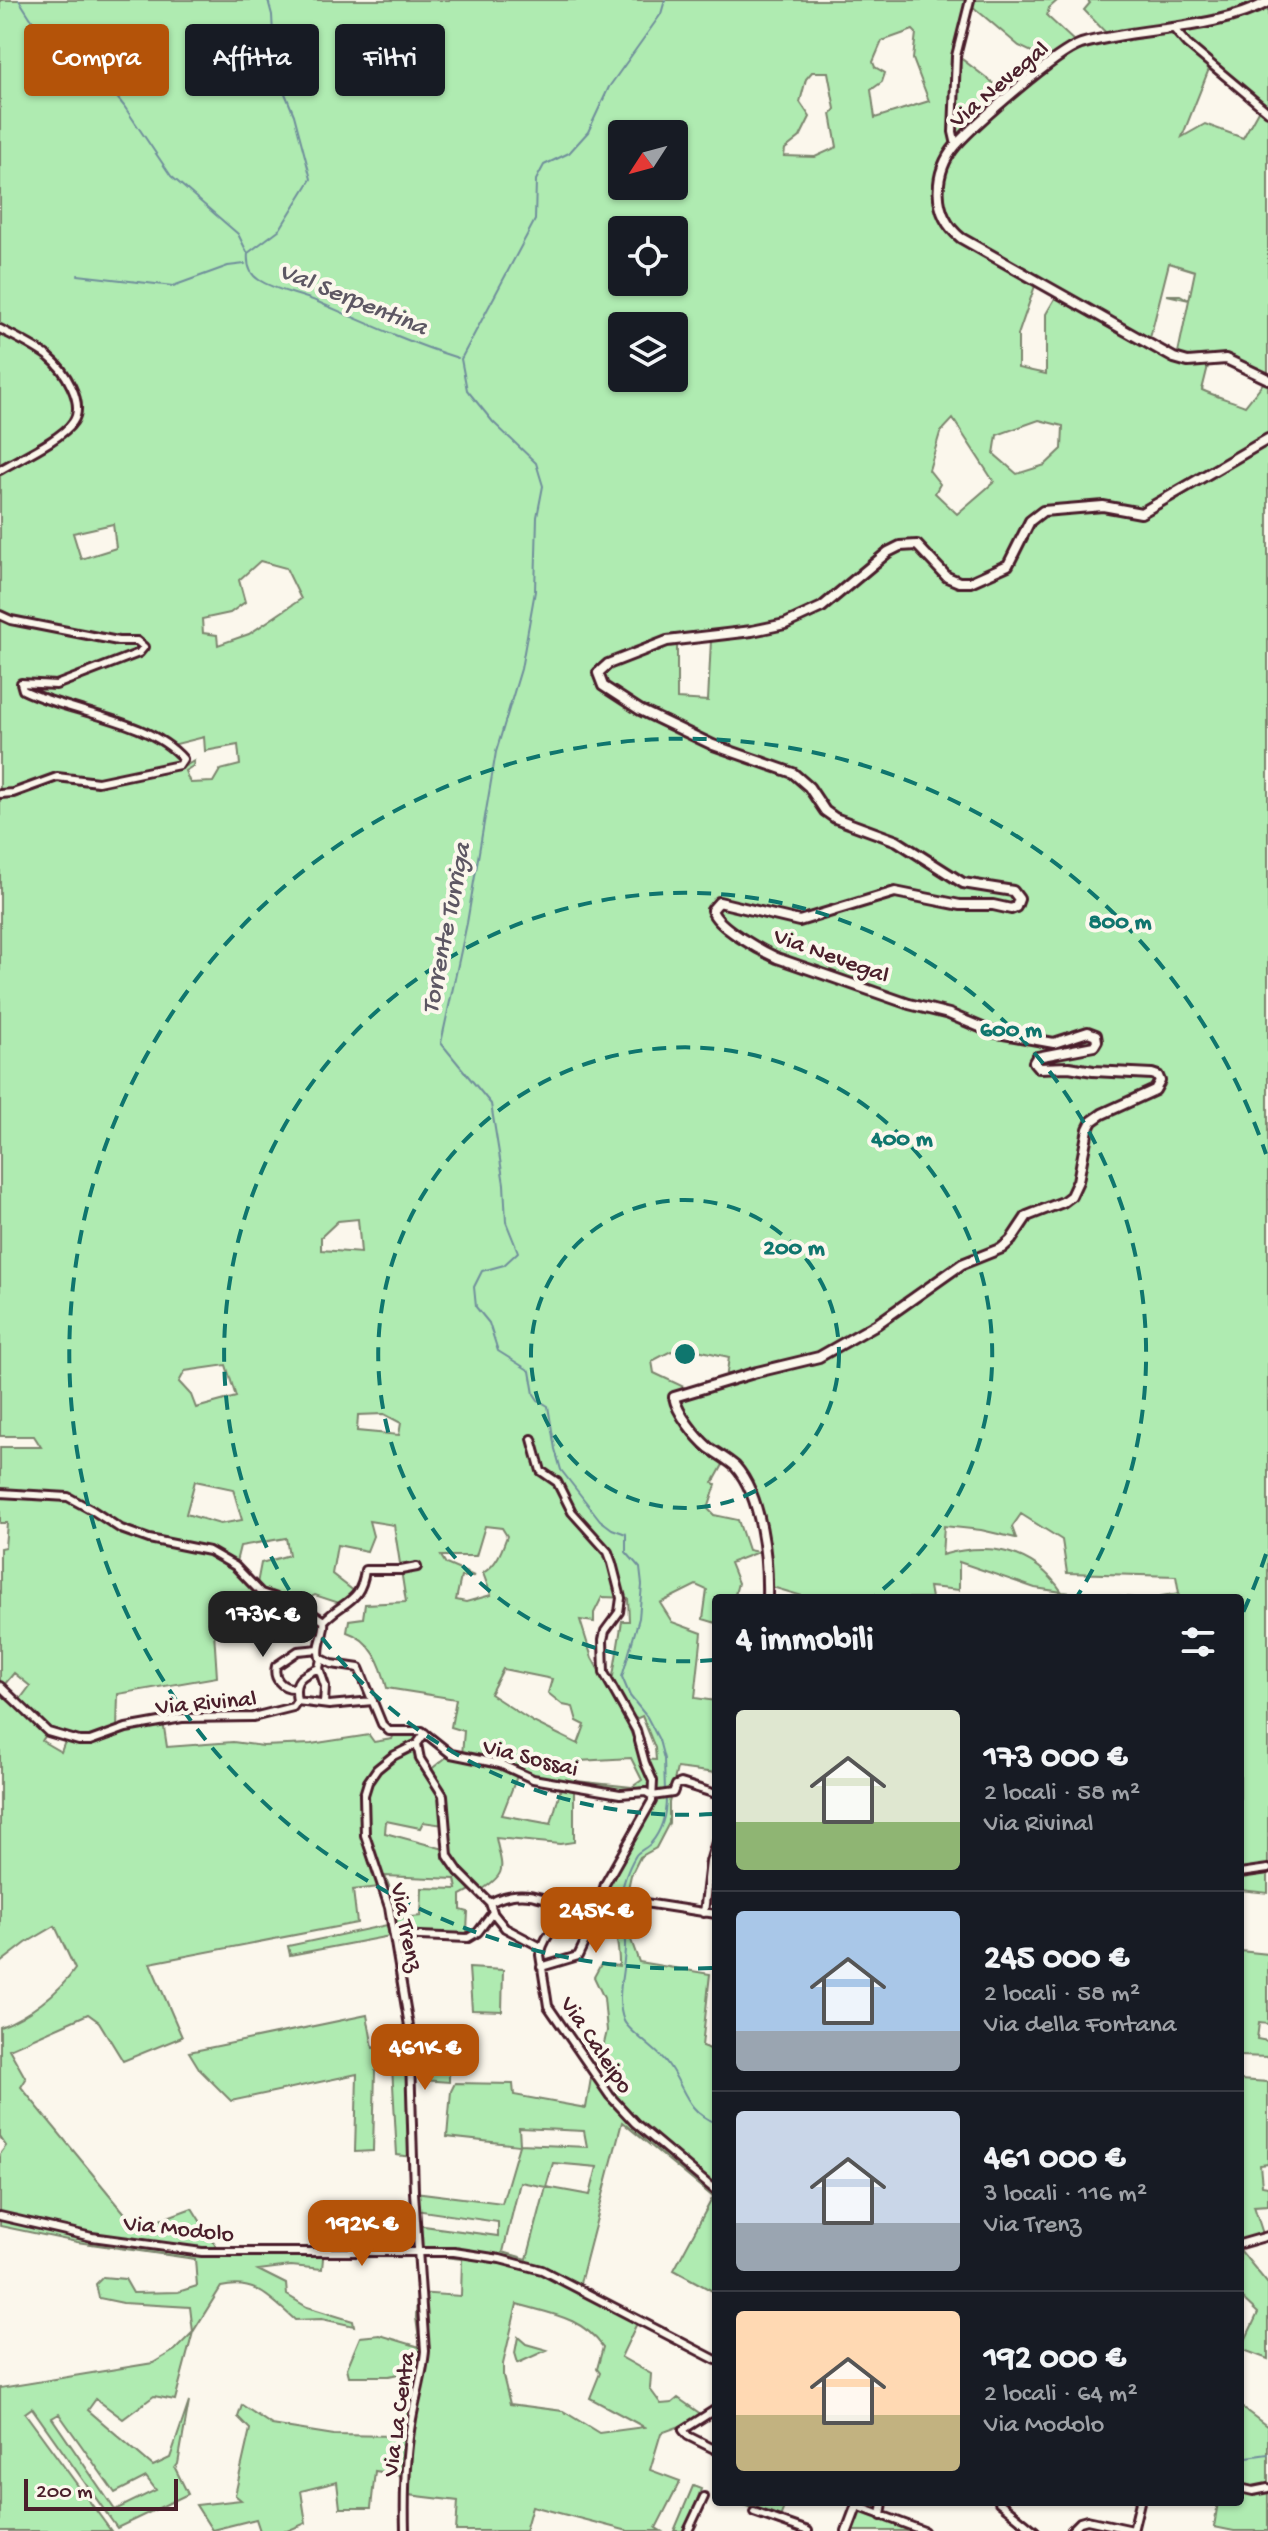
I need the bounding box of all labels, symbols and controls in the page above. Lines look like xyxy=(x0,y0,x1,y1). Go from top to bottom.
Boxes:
chip: Compra xyxy=(24,24,169,96)
chip: Affitta xyxy=(185,24,319,96)
chip: Filtri xyxy=(335,24,445,96)
street label: Via Nevegal xyxy=(944,36,1056,136)
north arrow xyxy=(608,120,688,200)
map controls xyxy=(608,120,688,392)
button: locate xyxy=(608,216,688,296)
water label: Val Serpentina xyxy=(274,257,432,346)
button: layers xyxy=(608,312,688,392)
water label: Torrente Turriga xyxy=(417,839,480,1017)
text: 800 m xyxy=(1088,909,1152,938)
street label: Via Nevegal xyxy=(768,923,893,992)
text: 600 m xyxy=(980,1017,1042,1046)
text: 400 m xyxy=(870,1126,933,1155)
text: 200 m xyxy=(763,1235,825,1264)
centre of rings xyxy=(671,1340,699,1368)
pin: 173K € xyxy=(198,1591,328,1659)
text: 173K € xyxy=(226,1601,300,1632)
icon: filters xyxy=(1176,1620,1220,1664)
text: 4 immobili xyxy=(736,1622,874,1662)
street label: Via Rivinal xyxy=(154,1686,258,1723)
street label: Via Sossai xyxy=(478,1733,581,1785)
text: 173 000 € xyxy=(984,1739,1127,1779)
icon: home xyxy=(800,1742,896,1838)
text: 2 locali · 58 m² xyxy=(984,1779,1140,1810)
text: Via Rivinal xyxy=(984,1810,1094,1841)
street label: Via Trenz xyxy=(382,1880,428,1976)
pin: 245K € xyxy=(531,1887,661,1955)
text: 245K € xyxy=(559,1897,633,1928)
text: 245 000 € xyxy=(984,1940,1129,1980)
icon: home xyxy=(800,1943,896,2039)
text: 2 locali · 58 m² xyxy=(984,1980,1140,2011)
street label: Via Caleipo xyxy=(551,1991,638,2100)
text: Via della Fontana xyxy=(984,2011,1176,2042)
pin: 461K € xyxy=(360,2024,490,2092)
text: 461K € xyxy=(389,2034,461,2065)
text: 461 000 € xyxy=(984,2140,1125,2180)
icon: home xyxy=(800,2143,896,2239)
text: 3 locali · 116 m² xyxy=(984,2180,1147,2211)
pin: 192K € xyxy=(297,2200,427,2268)
street label: Via Modolo xyxy=(121,2210,235,2251)
text: 192K € xyxy=(326,2210,398,2241)
text: Via Trenz xyxy=(984,2211,1081,2242)
text: 192 000 € xyxy=(984,2340,1126,2380)
icon: home xyxy=(800,2343,896,2439)
street label: Via La Centa xyxy=(377,2350,424,2480)
text: 2 locali · 64 m² xyxy=(984,2380,1138,2411)
text: Via Modolo xyxy=(984,2411,1104,2442)
scale bar xyxy=(24,2475,178,2511)
text: 200 m xyxy=(36,2480,93,2506)

